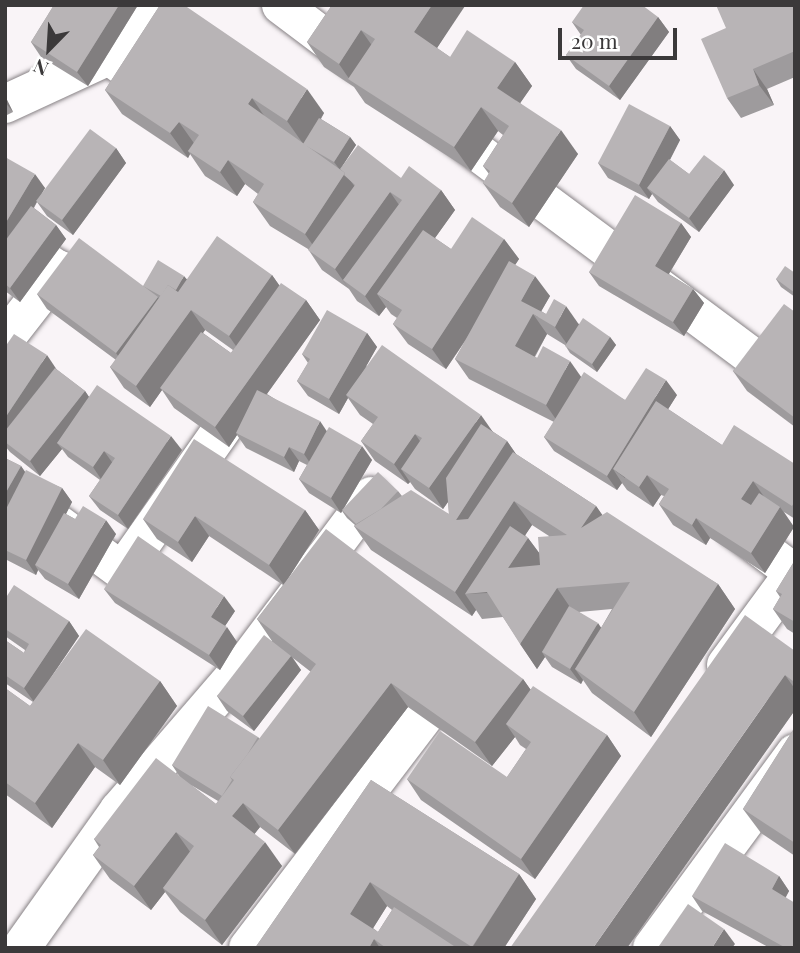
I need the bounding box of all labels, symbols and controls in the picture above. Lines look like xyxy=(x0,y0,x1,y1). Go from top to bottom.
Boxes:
north arrow xyxy=(14,14,84,84)
scale bar xyxy=(562,14,681,58)
text: 20 m xyxy=(571,26,618,54)
text: N xyxy=(29,54,52,83)

